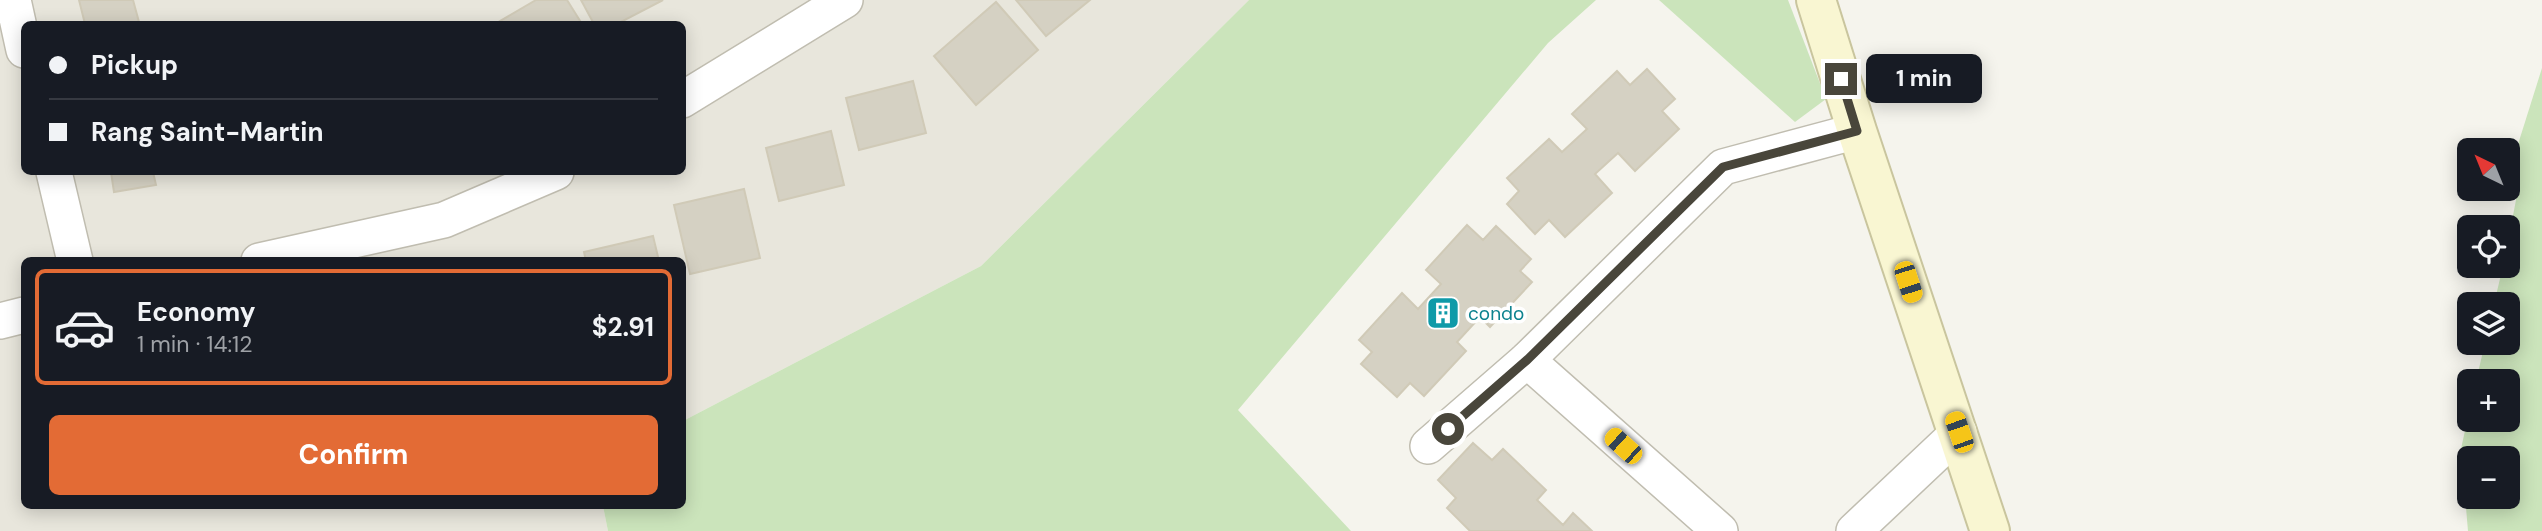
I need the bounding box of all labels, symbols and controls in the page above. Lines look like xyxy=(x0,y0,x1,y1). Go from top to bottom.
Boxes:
text: Pickup xyxy=(91,48,178,82)
callout: 1 min xyxy=(1866,55,1981,104)
route end xyxy=(1825,63,1857,95)
text: 1 min xyxy=(1896,63,1952,93)
text: Rang Saint-Martin xyxy=(91,115,323,149)
north arrow xyxy=(2457,138,2520,201)
map controls xyxy=(2457,138,2520,509)
button: locate xyxy=(2457,215,2520,278)
car xyxy=(1892,259,1925,305)
button: layers xyxy=(2457,292,2520,355)
building icon: condo xyxy=(1424,294,1462,332)
text: Economy xyxy=(137,295,255,329)
icon: car xyxy=(53,296,116,359)
place label: condo xyxy=(1468,301,1524,326)
text: $2.91 xyxy=(592,310,654,344)
text: 1 min · 14:12 xyxy=(137,329,253,359)
button: + xyxy=(2457,369,2520,432)
car xyxy=(1943,409,1976,455)
route start xyxy=(1432,413,1464,445)
button: Confirm xyxy=(49,415,658,495)
car xyxy=(1601,424,1646,468)
button: − xyxy=(2457,446,2520,509)

